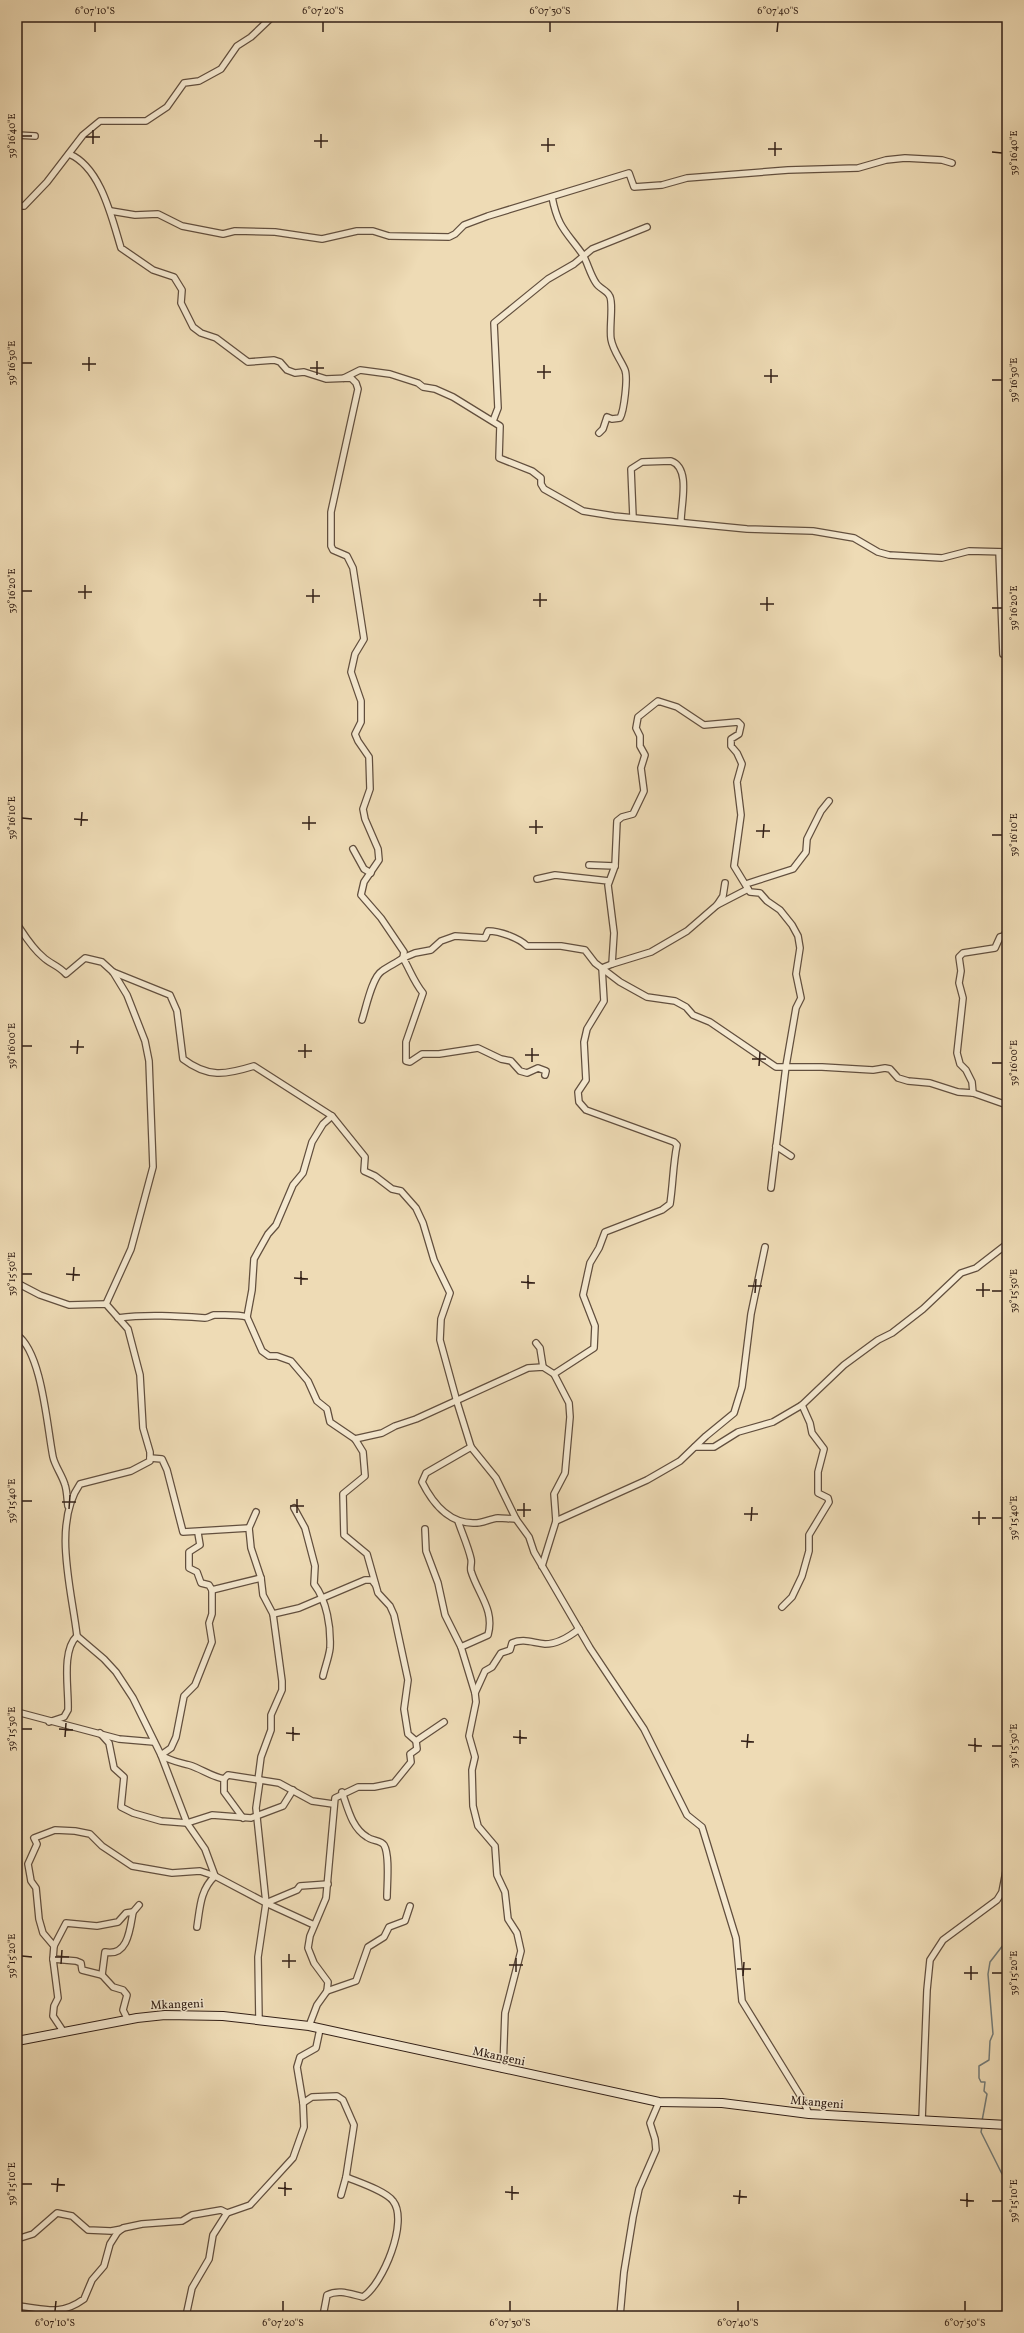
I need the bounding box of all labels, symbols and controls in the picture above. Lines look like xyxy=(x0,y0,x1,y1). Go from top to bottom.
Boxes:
text: 6°07'10"S xyxy=(75,4,115,18)
text: 6°07'20"S xyxy=(302,4,344,18)
text: 6°07'30"S xyxy=(529,4,571,18)
text: 6°07'40"S xyxy=(757,4,799,18)
text: 39°16'40"E xyxy=(5,114,19,158)
text: 39°16'40"E xyxy=(1007,131,1021,175)
text: 39°16'30"E xyxy=(5,341,19,385)
text: 39°16'30"E xyxy=(1007,358,1021,402)
text: 39°16'20"E xyxy=(5,569,19,614)
text: 39°16'20"E xyxy=(1007,586,1021,631)
text: 39°16'10"E xyxy=(5,796,19,840)
text: 39°16'10"E xyxy=(1007,813,1021,857)
text: 39°16'00"E xyxy=(5,1023,19,1069)
text: 39°16'00"E xyxy=(1007,1040,1021,1086)
text: 39°15'50"E xyxy=(5,1252,19,1296)
text: 39°15'50"E xyxy=(1007,1269,1021,1313)
text: 39°15'40"E xyxy=(5,1479,19,1523)
text: 39°15'40"E xyxy=(1007,1496,1021,1540)
text: 39°15'30"E xyxy=(5,1707,19,1751)
text: 39°15'30"E xyxy=(1007,1724,1021,1768)
text: 39°15'20"E xyxy=(5,1934,19,1978)
text: 39°15'20"E xyxy=(1007,1951,1021,1995)
street label: Mkangeni xyxy=(150,1996,204,2014)
street label: Mkangeni xyxy=(471,2044,527,2070)
street label: Mkangeni xyxy=(790,2093,845,2113)
text: 39°15'10"E xyxy=(5,2162,19,2206)
text: 39°15'10"E xyxy=(1007,2179,1021,2223)
text: 6°07'10"S xyxy=(35,2316,75,2330)
text: 6°07'20"S xyxy=(262,2316,304,2330)
text: 6°07'30"S xyxy=(489,2316,531,2330)
text: 6°07'40"S xyxy=(717,2316,759,2330)
text: 6°07'50"S xyxy=(945,2316,985,2330)

